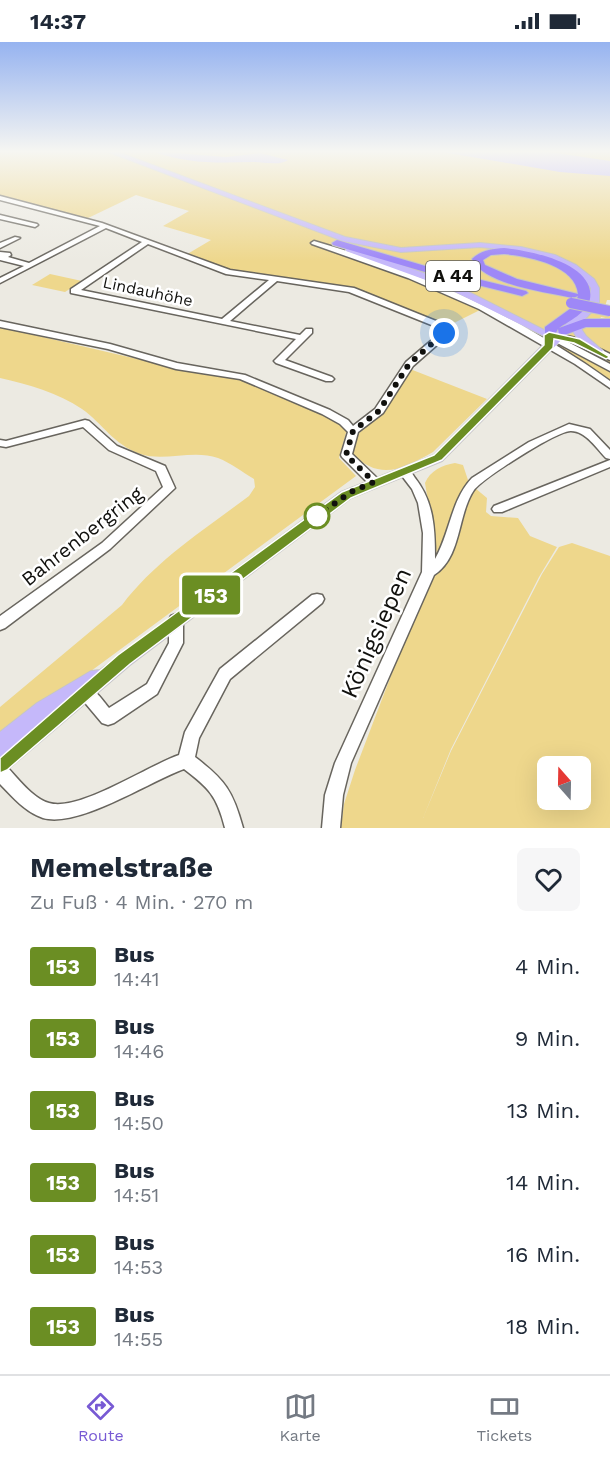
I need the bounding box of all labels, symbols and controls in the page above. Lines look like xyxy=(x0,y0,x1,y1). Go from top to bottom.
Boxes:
text: 14:37 xyxy=(30,9,86,34)
road number: A 44 xyxy=(426,261,480,291)
street label: Lindauhöhe xyxy=(101,273,195,310)
your location xyxy=(429,318,459,348)
street label: Bahrenbergring xyxy=(17,481,148,591)
unlabelled marker xyxy=(304,503,330,529)
street label: Königsiepen xyxy=(335,563,417,703)
line badge: 153 xyxy=(176,576,246,614)
text: 153 xyxy=(194,583,228,608)
north arrow xyxy=(537,756,591,810)
map controls xyxy=(537,756,591,810)
button: heart xyxy=(517,848,580,911)
text: Memelstraße xyxy=(30,851,213,884)
text: Zu Fuß · 4 Min. · 270 m xyxy=(30,890,253,914)
text: Bus xyxy=(114,942,154,967)
text: 153 xyxy=(46,954,80,979)
text: 4 Min. xyxy=(515,954,580,979)
text: 14:41 xyxy=(114,967,160,991)
text: Bus xyxy=(114,1014,154,1039)
text: 153 xyxy=(46,1026,80,1051)
text: 9 Min. xyxy=(515,1026,580,1051)
text: 14:46 xyxy=(114,1039,164,1063)
text: Bus xyxy=(114,1086,154,1111)
text: 153 xyxy=(46,1098,80,1123)
text: 13 Min. xyxy=(507,1098,580,1123)
text: 14:50 xyxy=(114,1111,164,1135)
text: Bus xyxy=(114,1158,154,1183)
text: 153 xyxy=(46,1170,80,1195)
text: 14 Min. xyxy=(506,1170,580,1195)
text: 14:51 xyxy=(114,1183,159,1207)
text: Bus xyxy=(114,1230,154,1255)
text: 153 xyxy=(46,1242,80,1267)
text: 16 Min. xyxy=(506,1242,580,1267)
text: 14:53 xyxy=(114,1255,163,1279)
text: Bus xyxy=(114,1302,154,1327)
text: 153 xyxy=(46,1314,80,1339)
text: 18 Min. xyxy=(506,1314,580,1339)
text: 14:55 xyxy=(114,1327,163,1351)
tab: Route xyxy=(78,1390,124,1445)
tab: Karte xyxy=(279,1390,321,1445)
tab: Tickets xyxy=(477,1390,532,1445)

